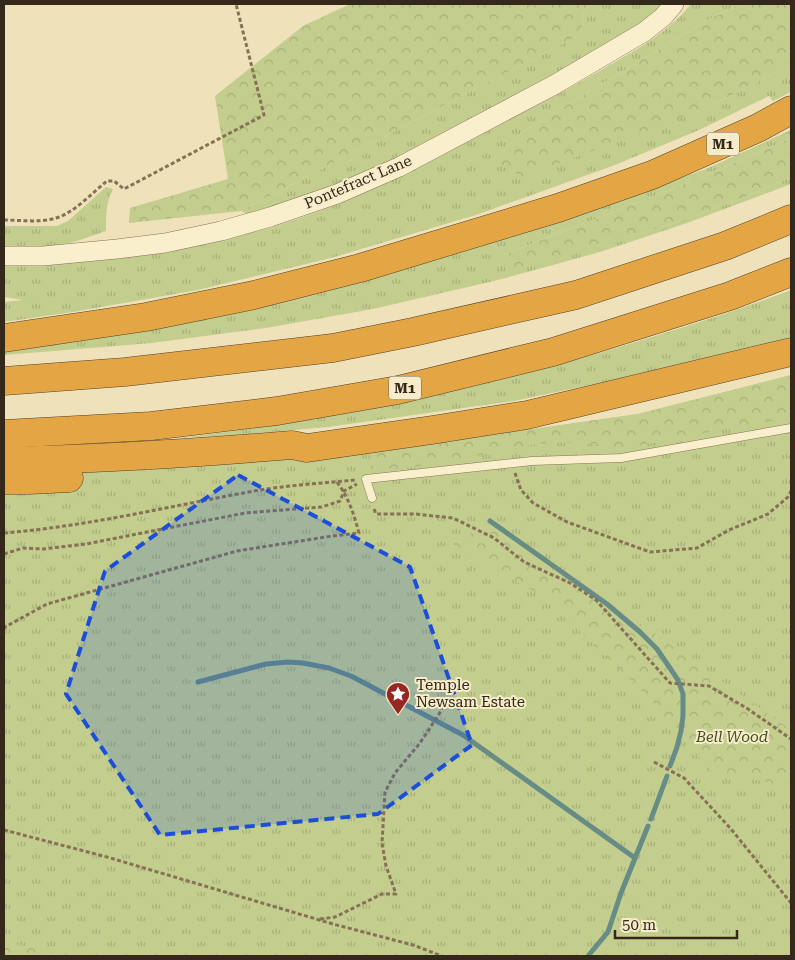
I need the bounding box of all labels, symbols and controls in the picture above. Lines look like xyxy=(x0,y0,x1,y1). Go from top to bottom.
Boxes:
road number: M1 xyxy=(707,132,739,156)
street label: Pontefract Lane xyxy=(302,151,414,213)
road number: M1 xyxy=(389,376,421,399)
place label: Temple Newsam Estate xyxy=(416,676,525,711)
place icon: Temple Newsam Estate xyxy=(385,681,411,715)
park label: Bell Wood xyxy=(695,728,768,746)
scale bar xyxy=(615,908,738,940)
text: 50 m xyxy=(622,916,657,934)

